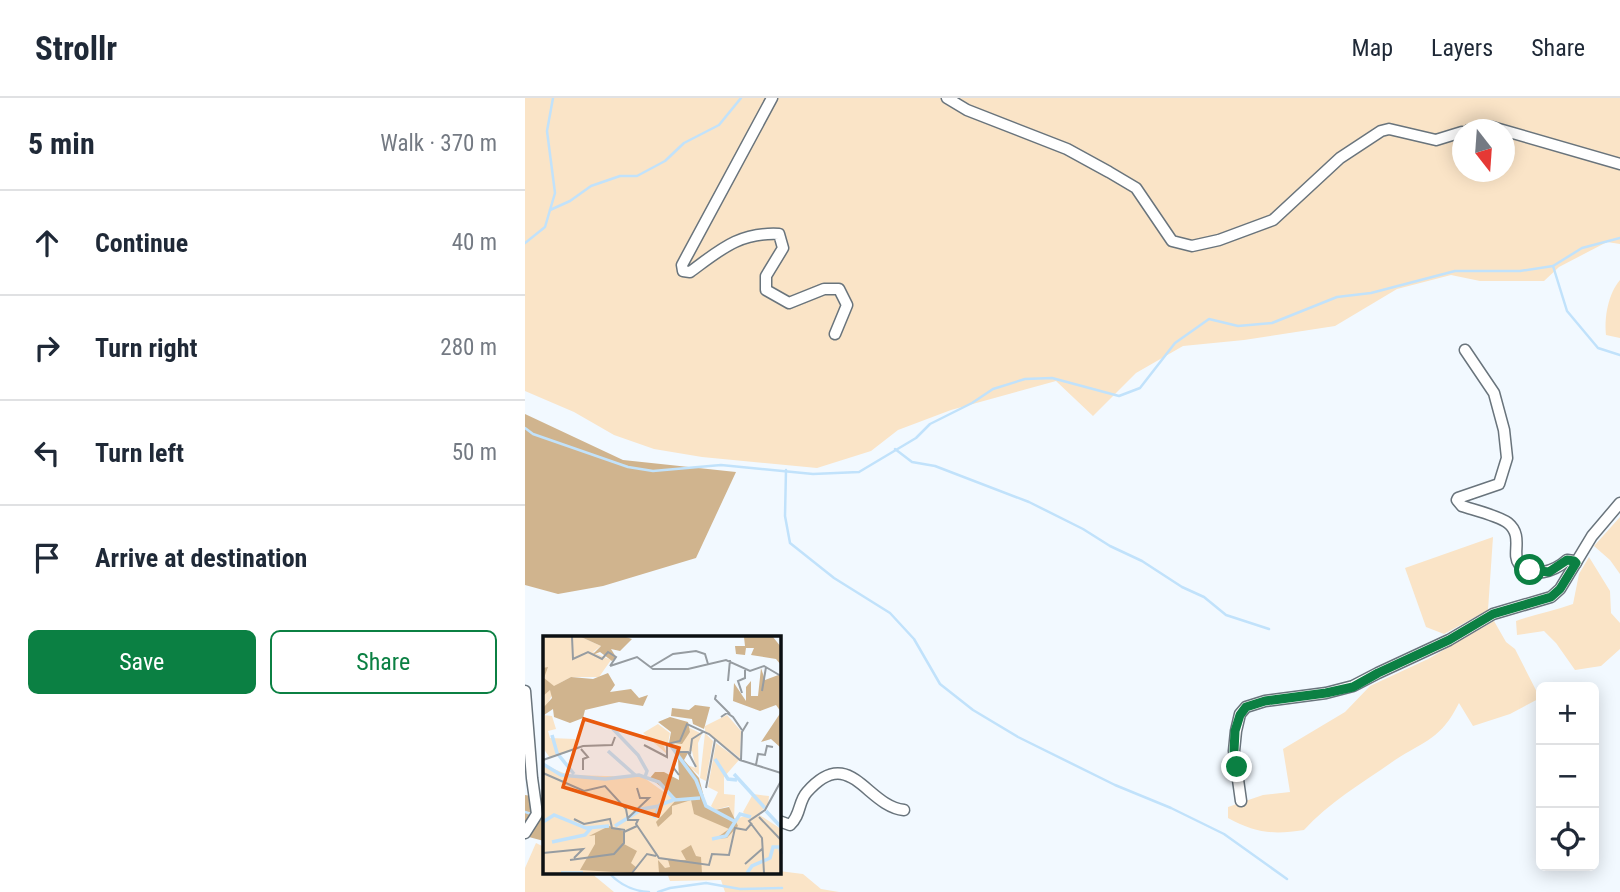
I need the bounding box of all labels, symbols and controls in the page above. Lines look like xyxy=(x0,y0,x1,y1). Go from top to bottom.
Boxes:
text: Strollr xyxy=(35,29,117,68)
text: Map xyxy=(1352,34,1393,62)
text: Layers xyxy=(1431,34,1493,62)
text: Share xyxy=(1531,34,1585,62)
north arrow xyxy=(1452,119,1515,182)
text: 5 min xyxy=(28,126,95,161)
text: Walk · 370 m xyxy=(380,130,497,157)
icon: ahead xyxy=(28,224,66,262)
text: Continue xyxy=(95,228,188,258)
text: 40 m xyxy=(452,229,497,256)
icon: right xyxy=(28,329,66,367)
text: Turn right xyxy=(95,333,197,363)
text: 280 m xyxy=(440,334,497,361)
icon: left xyxy=(28,434,66,472)
text: Turn left xyxy=(95,438,184,468)
text: 50 m xyxy=(452,439,497,466)
icon: arrive xyxy=(28,539,66,577)
text: Arrive at destination xyxy=(95,543,307,573)
route start xyxy=(1514,554,1545,585)
button: Save xyxy=(28,630,256,694)
button: Share xyxy=(270,630,497,694)
inset map xyxy=(543,636,781,874)
map controls xyxy=(1536,682,1599,871)
button: + xyxy=(1536,682,1599,745)
button: − xyxy=(1536,745,1599,808)
route end xyxy=(1221,751,1252,782)
button: locate xyxy=(1536,808,1599,871)

